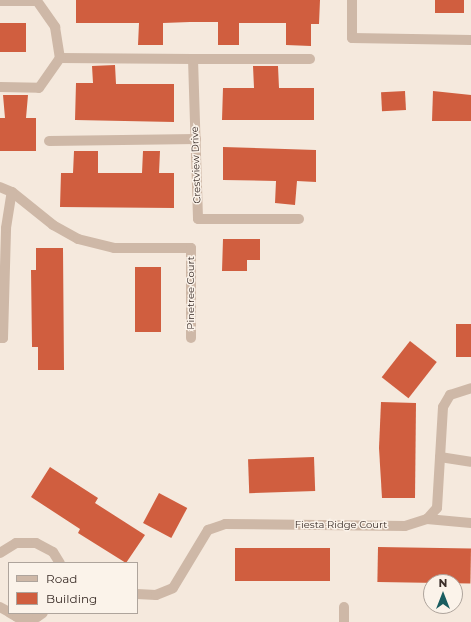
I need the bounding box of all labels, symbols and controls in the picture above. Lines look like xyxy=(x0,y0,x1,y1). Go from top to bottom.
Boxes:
street label: Crestview Drive xyxy=(189,126,203,204)
street label: Pinetree Court xyxy=(185,256,197,330)
street label: Fiesta Ridge Court xyxy=(295,519,387,531)
legend xyxy=(8,562,138,614)
text: Road xyxy=(46,571,77,586)
north arrow xyxy=(423,574,463,614)
text: N xyxy=(439,576,447,590)
text: Building xyxy=(46,591,97,606)

